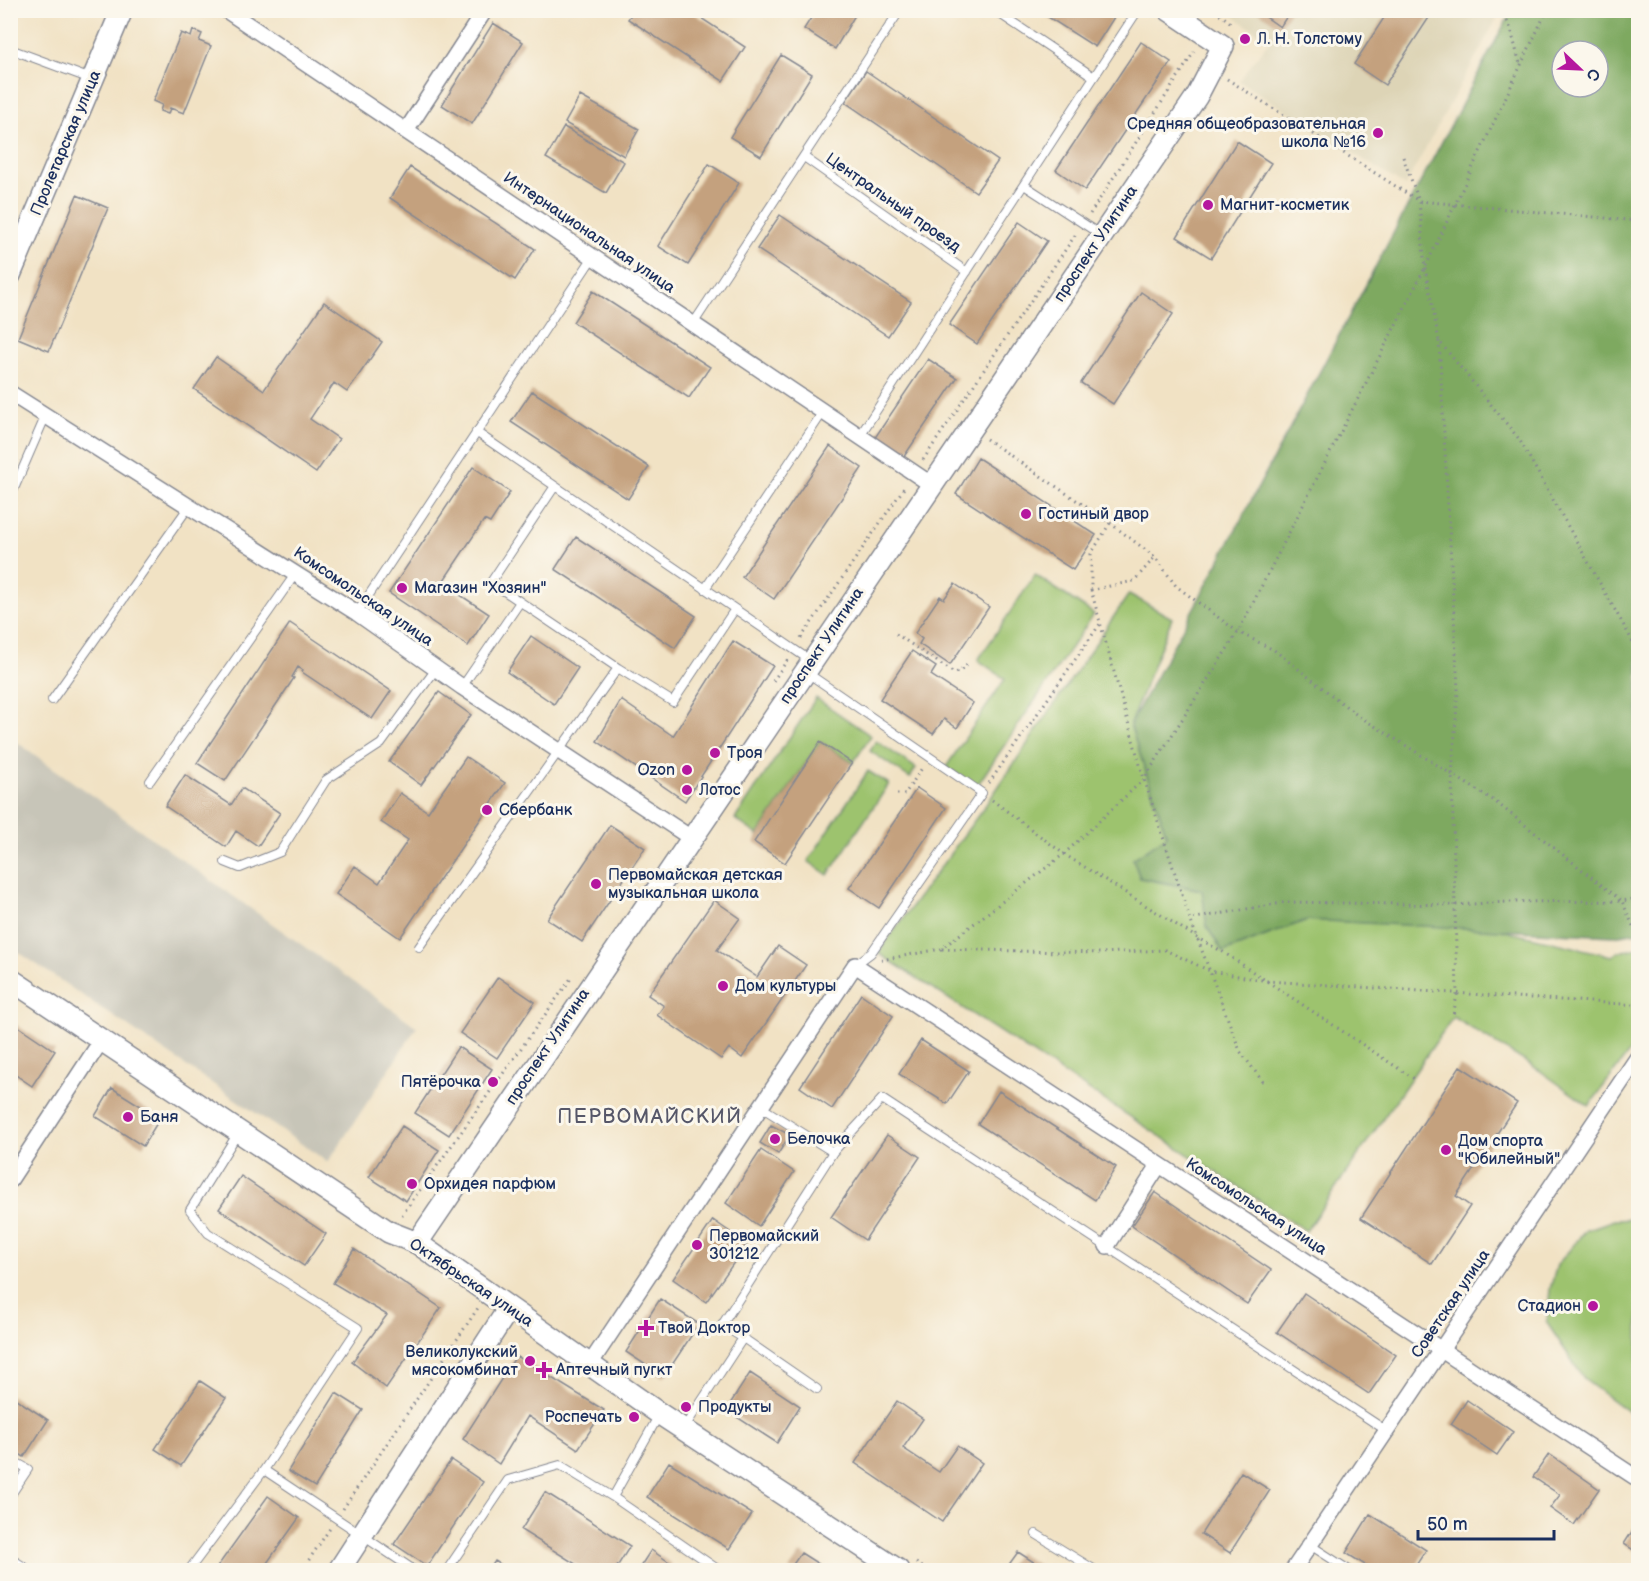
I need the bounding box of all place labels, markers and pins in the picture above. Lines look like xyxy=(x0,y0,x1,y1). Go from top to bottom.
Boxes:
place label: Л. Н. Толстому xyxy=(1256,30,1362,49)
marker: Л. Н. Толстому xyxy=(1238,32,1252,46)
place label: Средняя общеобразовательная школа №16 xyxy=(1127,115,1366,152)
marker: Средняя общеобразовательная школа №16 xyxy=(1371,126,1385,140)
place label: Магнит-косметик xyxy=(1220,196,1350,215)
marker: Магнит-косметик xyxy=(1201,198,1215,212)
place label: Гостиный двор xyxy=(1038,505,1149,524)
marker: Гостиный двор xyxy=(1019,507,1033,521)
place label: Магазин "Хозяин" xyxy=(414,579,547,598)
marker: Магазин "Хозяин" xyxy=(395,581,409,595)
place label: Троя xyxy=(727,744,763,763)
marker: Троя xyxy=(708,746,722,760)
place label: Ozon xyxy=(637,761,675,780)
marker: Ozon xyxy=(680,763,694,777)
place label: Лотос xyxy=(698,781,741,800)
marker: Лотос xyxy=(680,783,694,797)
place label: Сбербанк xyxy=(499,801,573,820)
marker: Сбербанк xyxy=(480,803,494,817)
place label: Первомайская детская музыкальная школа xyxy=(608,866,783,903)
marker: Первомайская детская музыкальная школа xyxy=(589,877,603,891)
place label: Дом культуры xyxy=(735,977,836,996)
marker: Дом культуры xyxy=(716,979,730,993)
place label: Пятёрочка xyxy=(401,1073,482,1092)
marker: Пятёрочка xyxy=(486,1075,500,1089)
place label: Баня xyxy=(140,1108,179,1127)
marker: Баня xyxy=(121,1110,135,1124)
place label: Белочка xyxy=(787,1130,851,1149)
marker: Белочка xyxy=(768,1132,782,1146)
place label: Дом спорта "Юбилейный" xyxy=(1458,1132,1560,1169)
marker: Дом спорта "Юбилейный" xyxy=(1439,1143,1453,1157)
place label: Орхидея парфюм xyxy=(424,1175,556,1194)
marker: Орхидея парфюм xyxy=(405,1177,419,1191)
place label: Первомайский 301212 xyxy=(709,1227,819,1264)
marker: Первомайский 301212 xyxy=(690,1238,704,1252)
place label: Стадион xyxy=(1518,1297,1581,1316)
marker: Стадион xyxy=(1586,1299,1600,1313)
place label: Твой Доктор xyxy=(658,1319,750,1338)
marker: Твой Доктор xyxy=(639,1321,653,1335)
place label: Великолукский мясокомбинат xyxy=(405,1343,519,1380)
marker: Великолукский мясокомбинат xyxy=(523,1354,537,1368)
place label: Аптечный пугкт xyxy=(555,1361,673,1380)
marker: Аптечный пугкт xyxy=(537,1363,551,1377)
place label: Продукты xyxy=(698,1398,771,1417)
marker: Продукты xyxy=(679,1400,693,1414)
place label: Роспечать xyxy=(544,1408,622,1427)
marker: Роспечать xyxy=(627,1410,641,1424)

